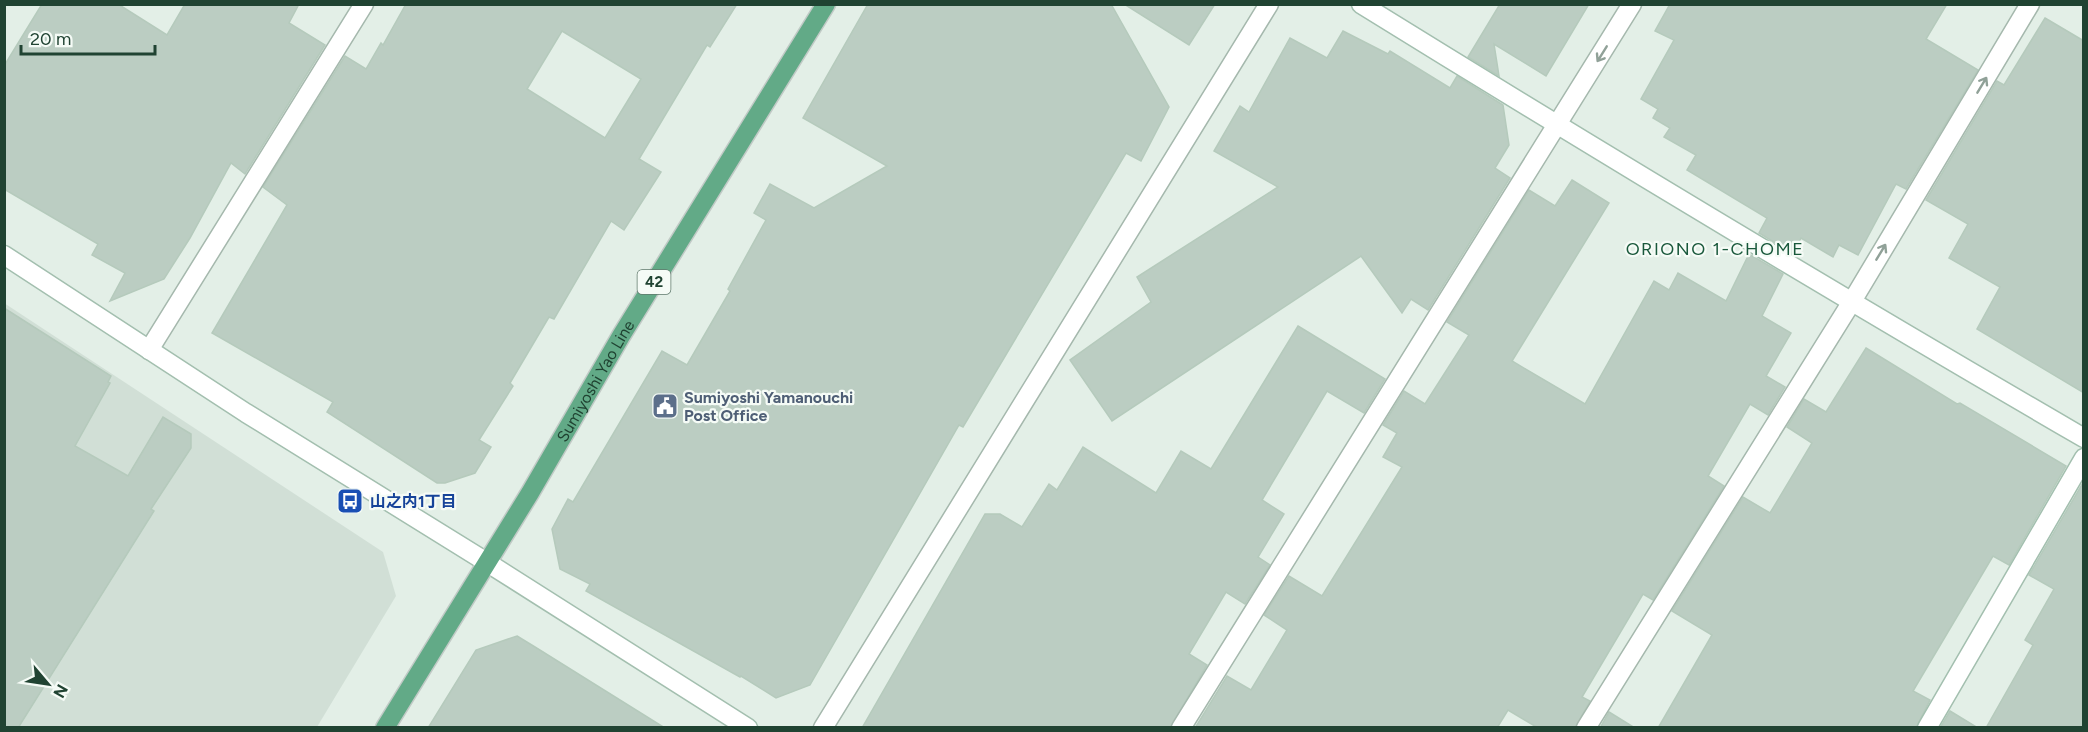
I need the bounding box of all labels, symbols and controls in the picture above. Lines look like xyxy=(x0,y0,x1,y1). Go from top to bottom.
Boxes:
scale bar xyxy=(21,18,154,56)
text: 20 m xyxy=(30,28,71,50)
one-way arrow xyxy=(1595,45,1607,62)
one-way arrow xyxy=(1976,77,1988,94)
district label: ORIONO 1-CHOME xyxy=(1626,238,1804,260)
one-way arrow xyxy=(1875,244,1887,261)
road number: 42 xyxy=(638,270,670,294)
street label: Sumiyoshi Yao Line xyxy=(552,316,638,445)
place label: Sumiyoshi Yamanouchi Post Office xyxy=(684,388,853,425)
public building icon: Sumiyoshi Yamanouchi Post Office xyxy=(650,391,680,421)
bus stop icon: 山之内1丁目 xyxy=(335,486,365,516)
place label: 山之内1丁目 xyxy=(370,492,457,511)
north arrow xyxy=(18,654,78,714)
text: N xyxy=(49,681,72,701)

